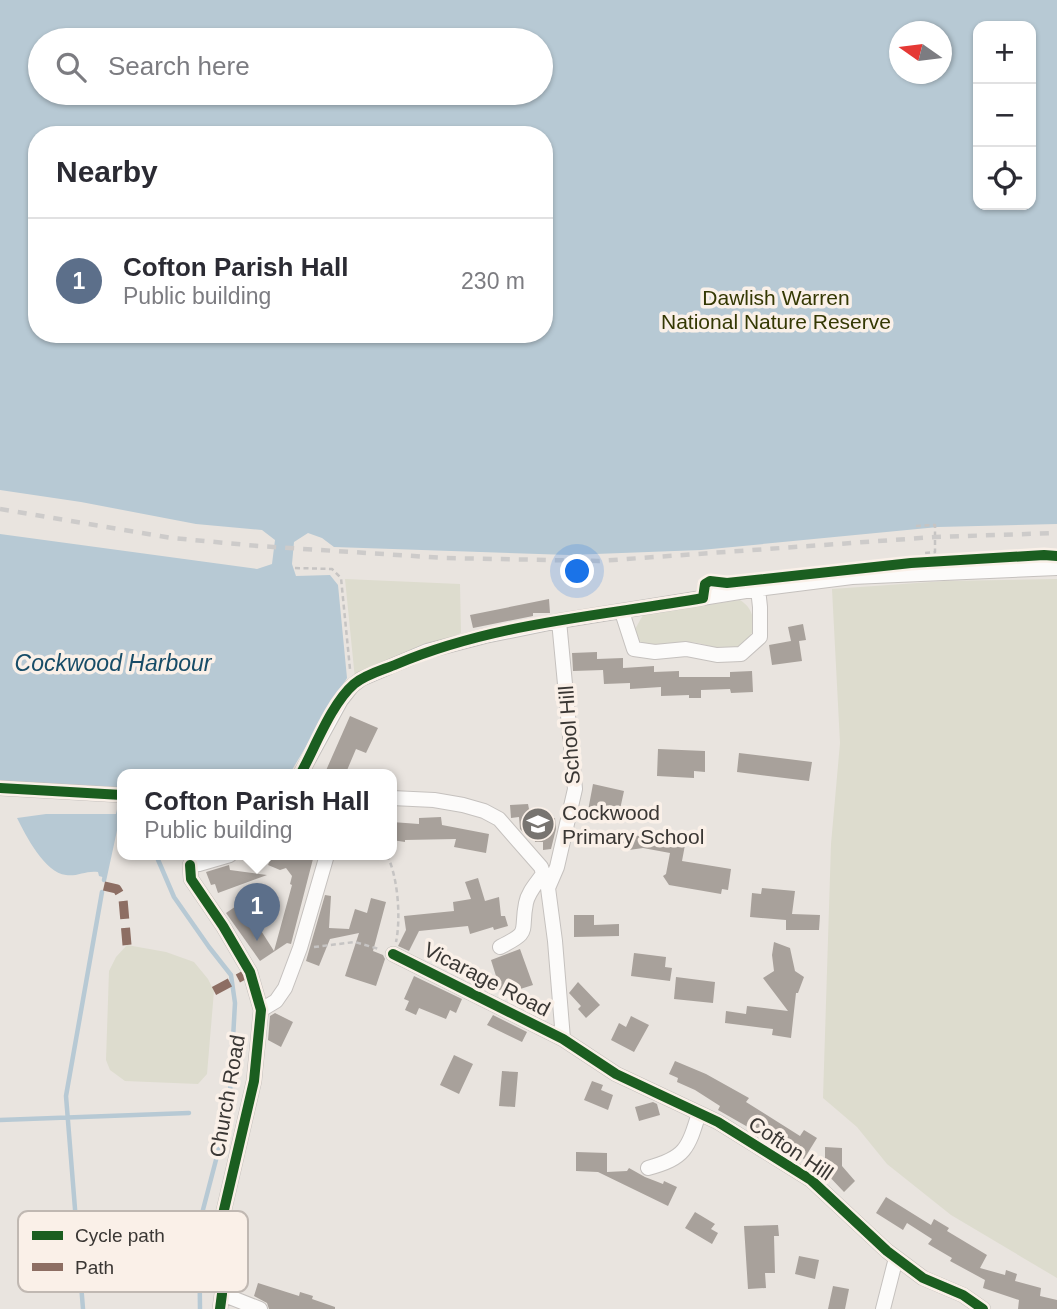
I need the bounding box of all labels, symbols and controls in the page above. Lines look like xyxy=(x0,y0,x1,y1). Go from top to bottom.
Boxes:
north arrow xyxy=(889,21,952,84)
map controls xyxy=(973,21,1036,210)
button: + xyxy=(973,21,1036,84)
search box xyxy=(28,28,553,105)
icon: search xyxy=(52,48,90,86)
text: Search here xyxy=(108,51,250,81)
button: − xyxy=(973,84,1036,147)
button: locate xyxy=(973,147,1036,210)
text: Nearby xyxy=(56,155,158,188)
text: Cofton Parish Hall xyxy=(123,252,348,282)
text: 1 xyxy=(73,268,85,294)
text: 230 m xyxy=(461,268,525,294)
text: Public building xyxy=(123,283,271,309)
park label: Dawlish Warren National Nature Reserve xyxy=(661,286,891,333)
your location xyxy=(560,554,594,588)
water label: Cockwood Harbour xyxy=(15,650,213,676)
street label: School Hill xyxy=(554,685,584,785)
popup xyxy=(117,769,397,860)
text: Cofton Parish Hall xyxy=(144,786,370,816)
place label: Cockwood Primary School xyxy=(562,801,704,848)
school or university icon: Cockwood Primary School xyxy=(519,805,557,843)
text: Public building xyxy=(144,817,293,843)
pin: 1 xyxy=(234,883,280,941)
street label: Vicarage Road xyxy=(420,937,554,1021)
street label: Church Road xyxy=(205,1033,249,1159)
street label: Cofton Hill xyxy=(744,1111,838,1185)
legend xyxy=(18,1211,248,1292)
text: Cycle path xyxy=(75,1225,165,1246)
text: Path xyxy=(75,1257,114,1278)

